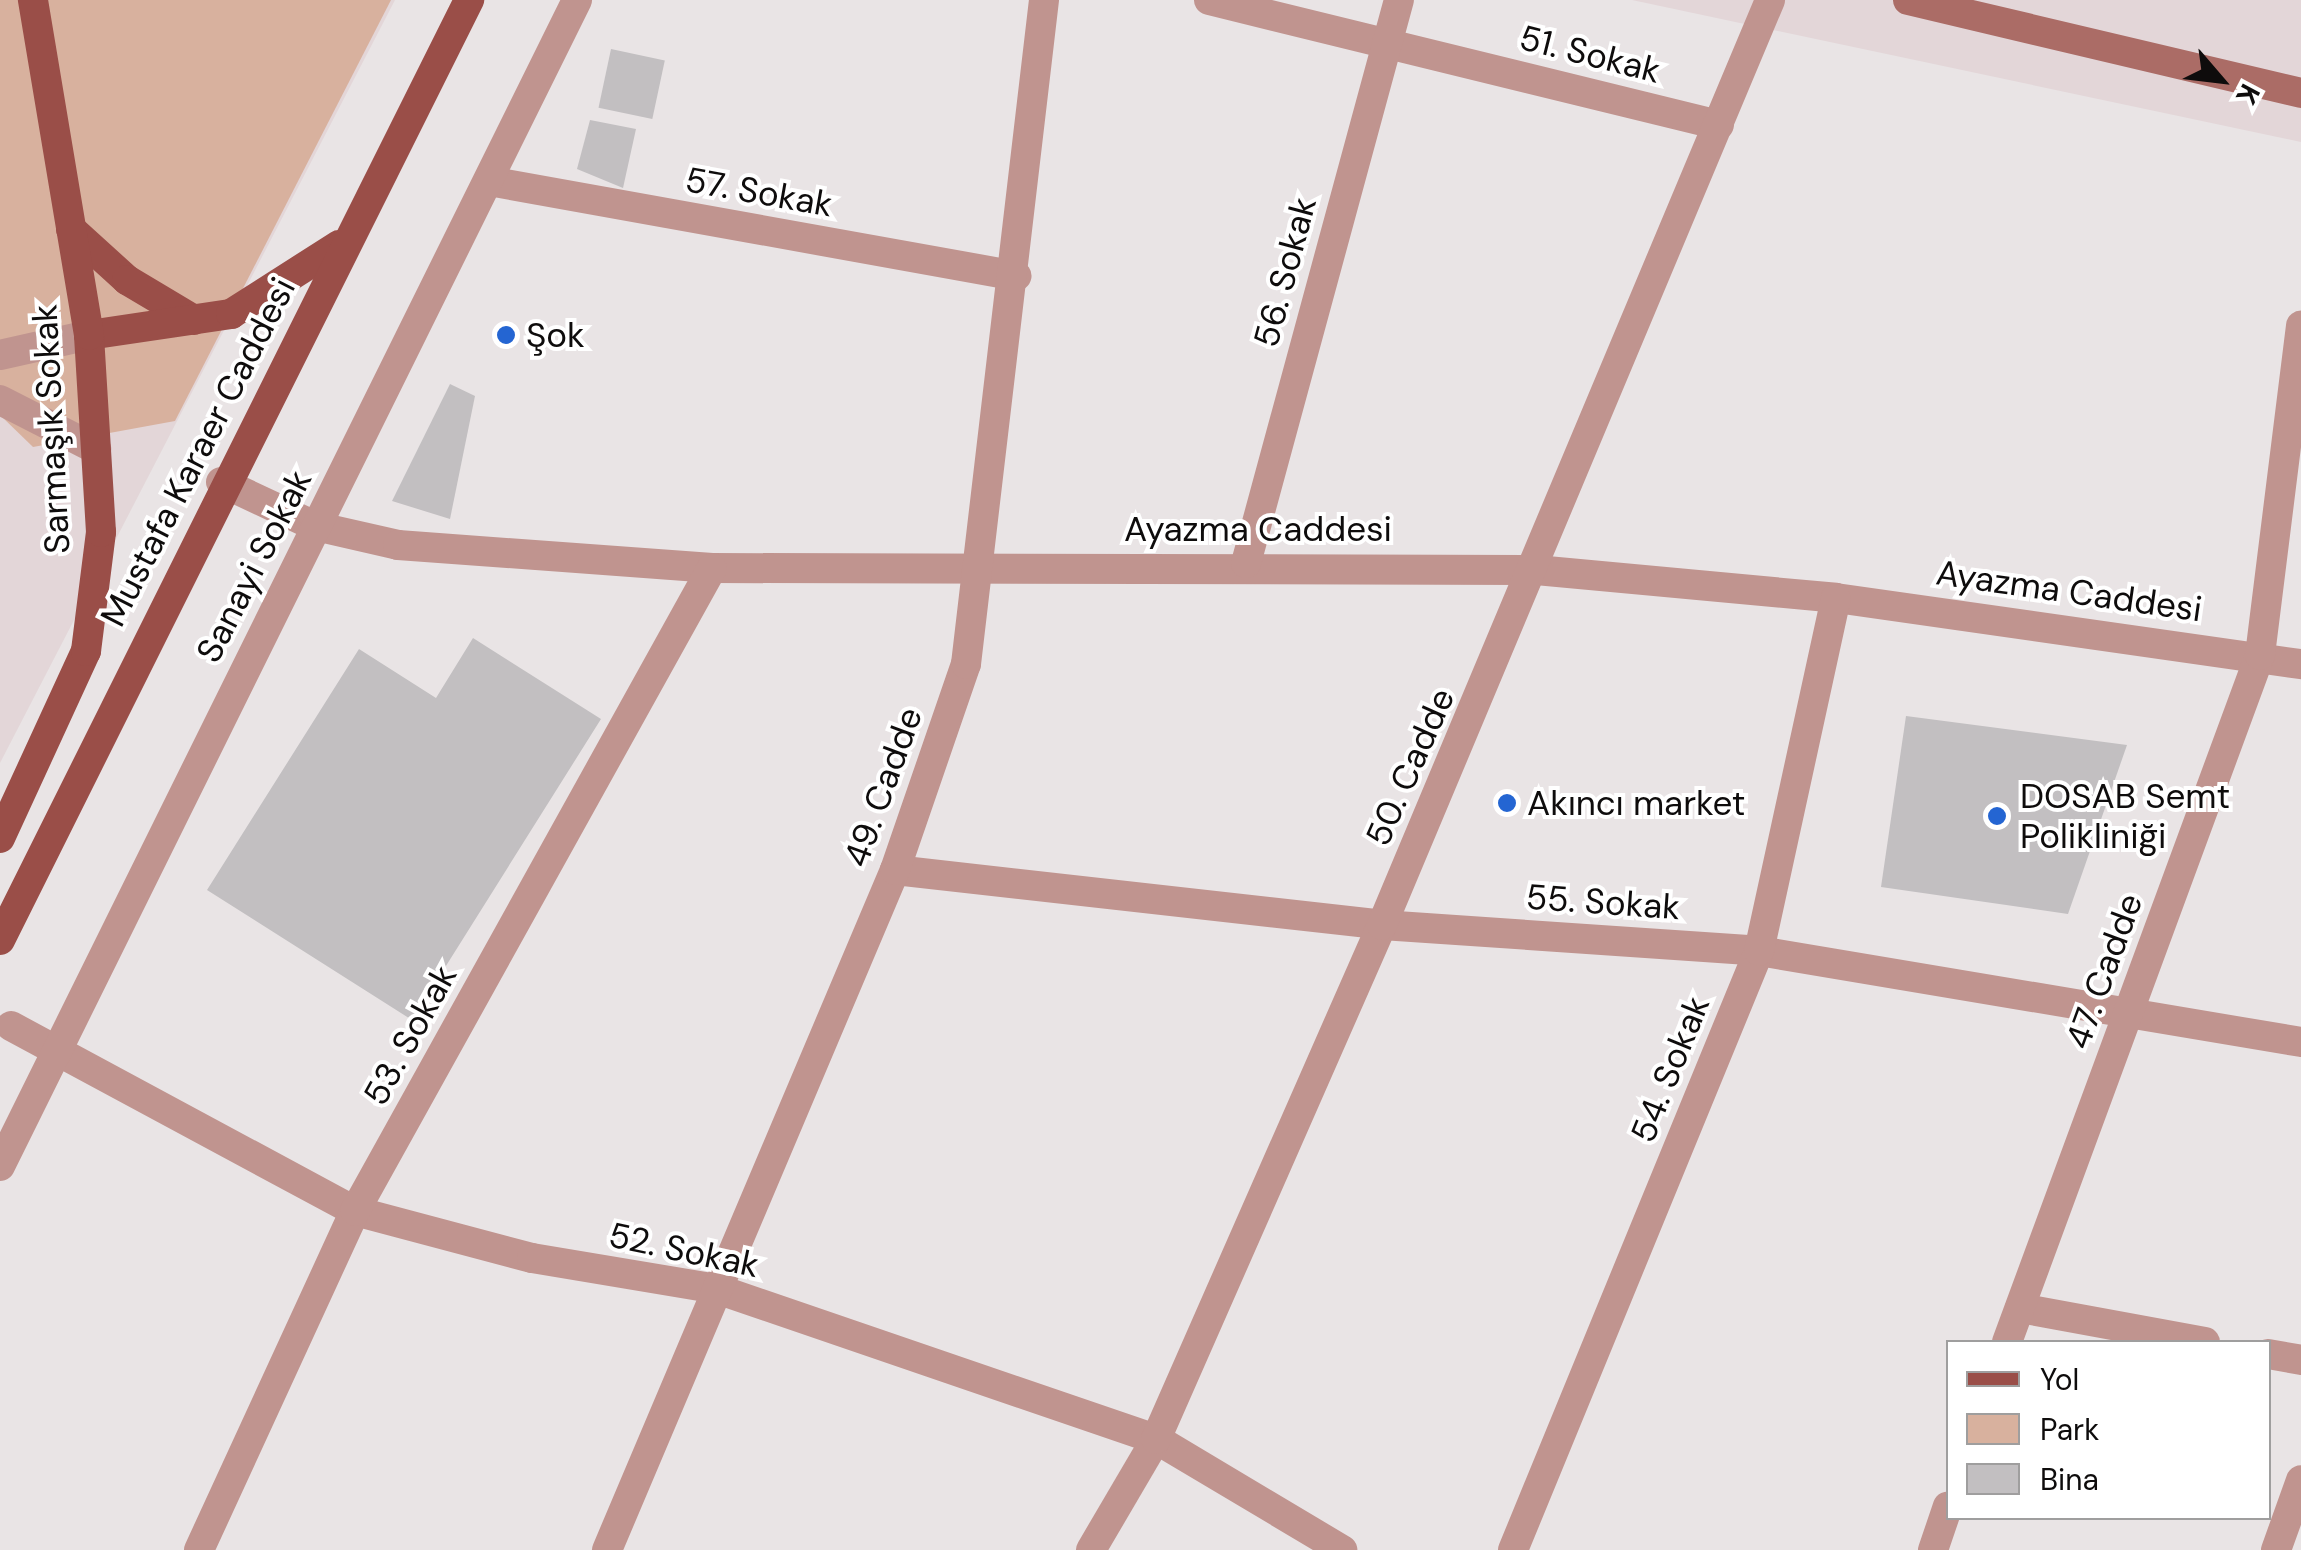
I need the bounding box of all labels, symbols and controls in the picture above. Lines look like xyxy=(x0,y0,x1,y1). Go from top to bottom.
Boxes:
street label: 51. Sokak xyxy=(1515,16,1665,92)
north arrow xyxy=(2171,30,2271,130)
text: K xyxy=(2227,78,2269,111)
street label: 57. Sokak xyxy=(682,158,836,226)
street label: 56. Sokak xyxy=(1245,192,1325,352)
street label: Mustafa Karaer Caddesi xyxy=(92,271,304,633)
street label: Sarmaşık Sokak xyxy=(23,303,79,555)
place label: Şok xyxy=(526,314,585,356)
marker: Şok xyxy=(495,324,517,346)
street label: Sanayi Sokak xyxy=(188,463,320,669)
street label: Ayazma Caddesi xyxy=(1124,508,1392,550)
street label: Ayazma Caddesi xyxy=(1933,552,2205,630)
street label: 50. Cadde xyxy=(1357,682,1463,852)
street label: 49. Cadde xyxy=(835,702,931,872)
place label: DOSAB Semt Polikliniği xyxy=(2020,775,2230,857)
place label: Akıncı market xyxy=(1527,782,1745,824)
marker: Akıncı market xyxy=(1496,792,1518,814)
marker: DOSAB Semt Polikliniği xyxy=(1984,803,2010,829)
street label: 55. Sokak xyxy=(1525,876,1681,928)
street label: 47. Cadde xyxy=(2057,888,2151,1054)
street label: 53. Sokak xyxy=(354,958,466,1112)
street label: 54. Sokak xyxy=(1622,990,1718,1148)
street label: 52. Sokak xyxy=(605,1214,763,1286)
legend xyxy=(1946,1340,2271,1520)
text: Yol xyxy=(2040,1360,2079,1399)
text: Park xyxy=(2040,1410,2099,1449)
text: Bina xyxy=(2040,1460,2099,1499)

